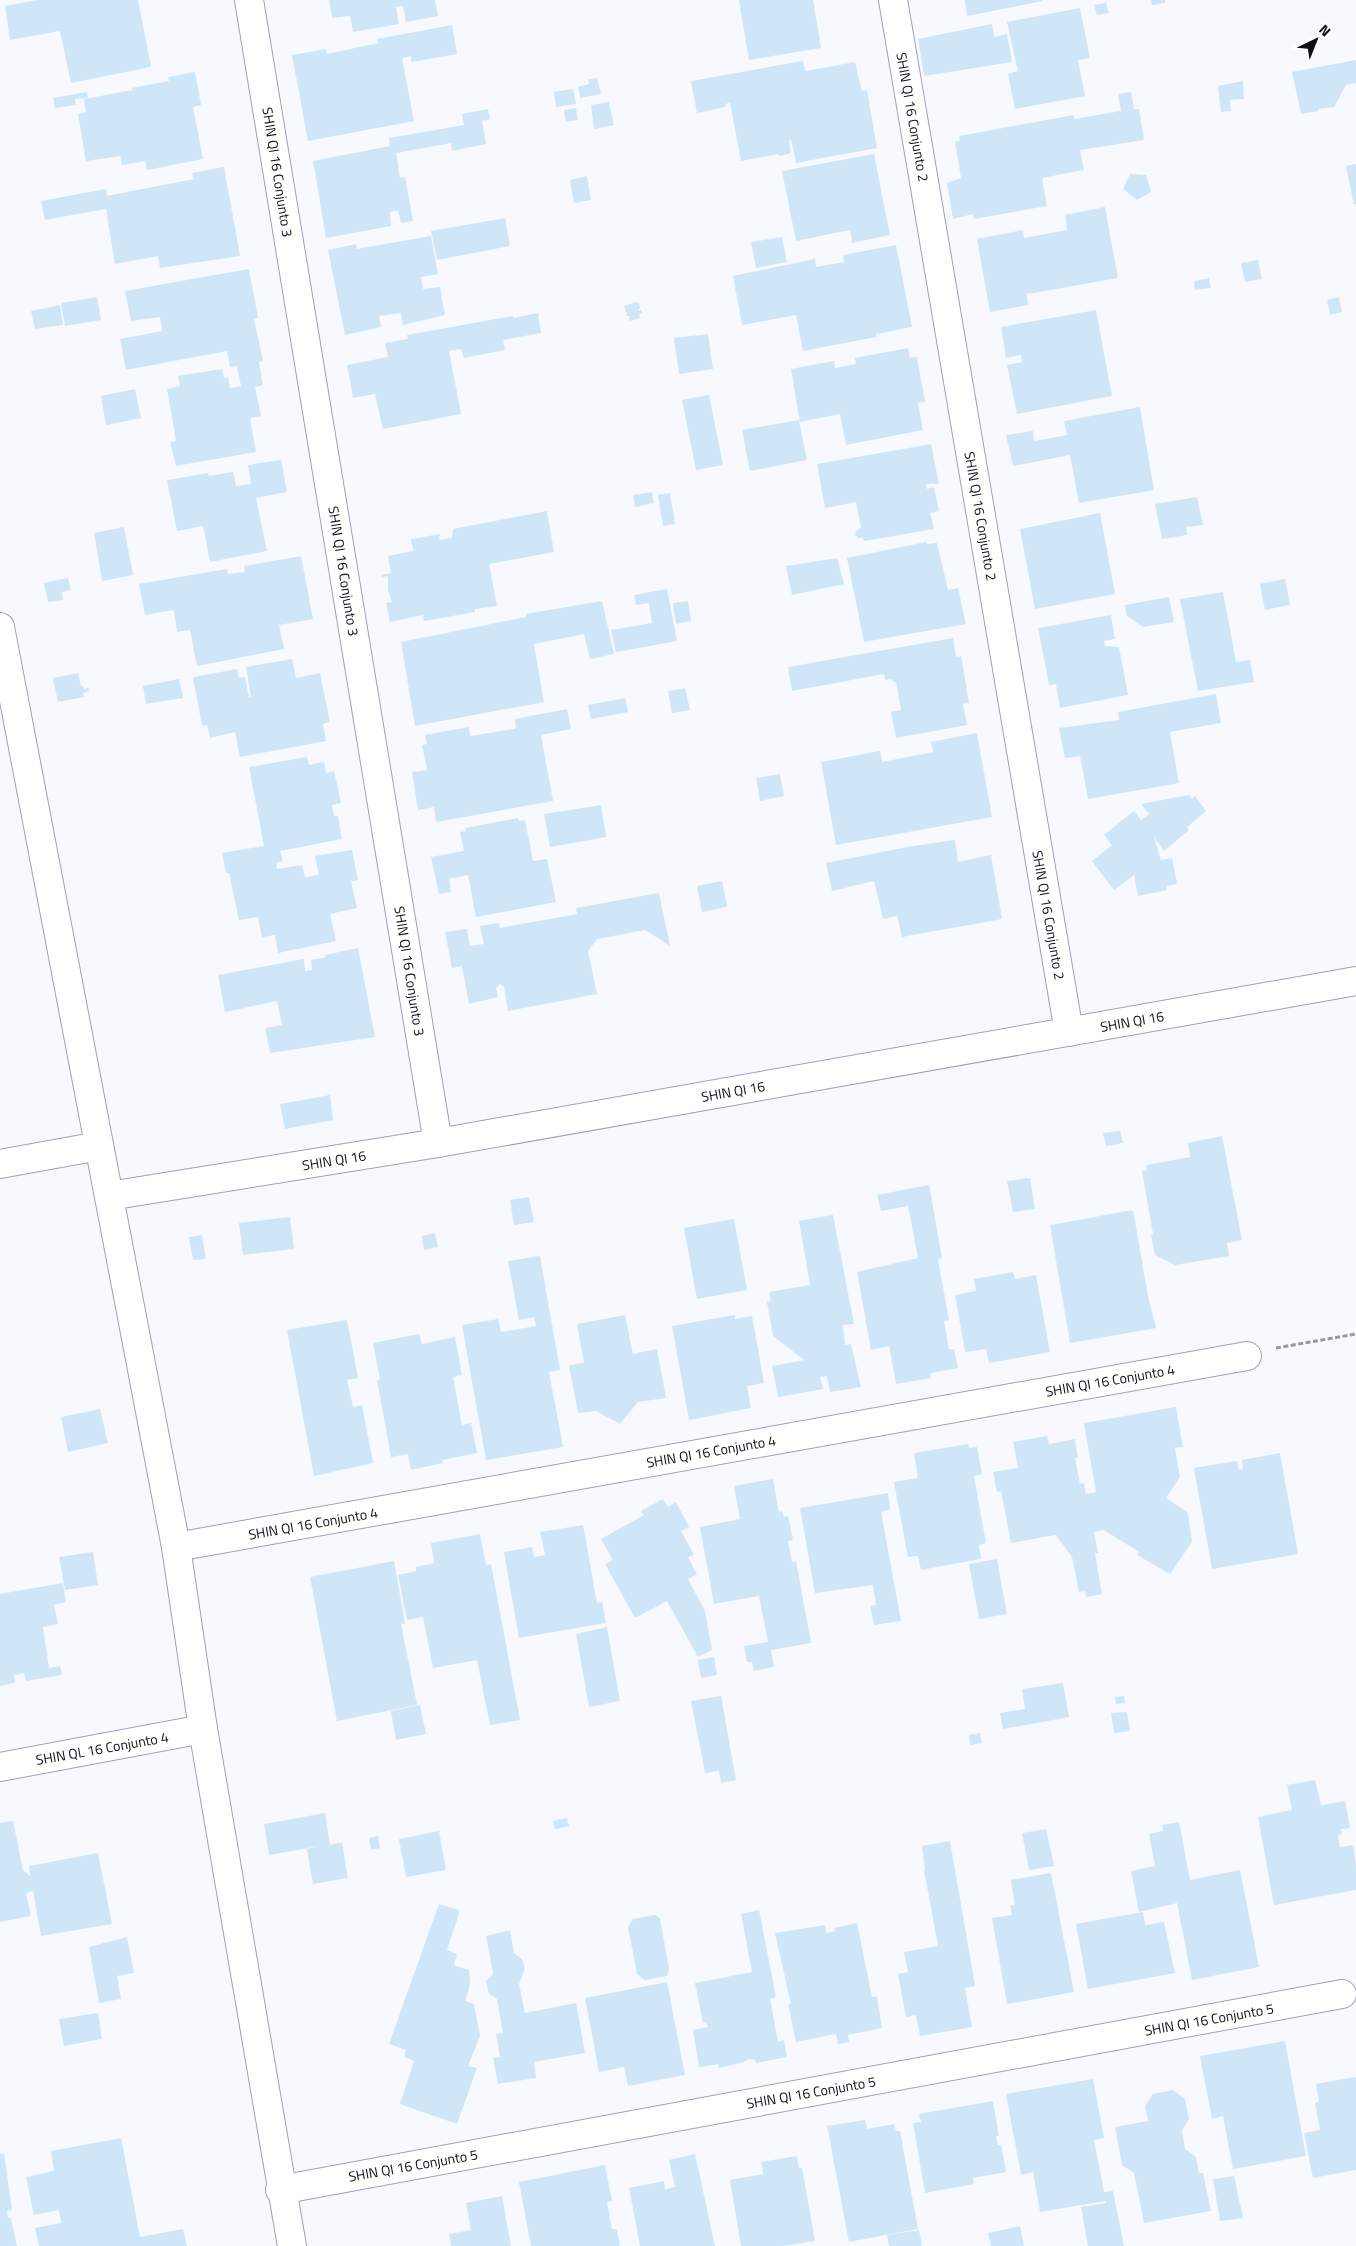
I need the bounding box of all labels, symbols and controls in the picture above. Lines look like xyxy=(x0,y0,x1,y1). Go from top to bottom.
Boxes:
north arrow xyxy=(1291,15,1341,65)
text: N xyxy=(1314,19,1336,41)
street label: SHIN QI 16 Conjunto 2 xyxy=(891,51,935,183)
street label: SHIN QI 16 Conjunto 3 xyxy=(257,106,299,238)
street label: SHIN QI 16 Conjunto 2 xyxy=(959,450,1003,582)
street label: SHIN QI 16 Conjunto 3 xyxy=(323,505,365,637)
street label: SHIN QI 16 Conjunto 2 xyxy=(1027,849,1071,981)
street label: SHIN QI 16 Conjunto 3 xyxy=(389,905,431,1037)
street label: SHIN QI 16 xyxy=(1098,1005,1166,1037)
street label: SHIN QI 16 xyxy=(699,1075,767,1107)
street label: SHIN QI 16 xyxy=(301,1145,368,1175)
street label: SHIN QI 16 Conjunto 4 xyxy=(1044,1358,1177,1402)
street label: SHIN QI 16 Conjunto 4 xyxy=(645,1429,778,1473)
street label: SHIN QI 16 Conjunto 4 xyxy=(247,1501,380,1545)
street label: SHIN QL 16 Conjunto 4 xyxy=(34,1726,170,1770)
street label: SHIN QI 16 Conjunto 5 xyxy=(1143,1997,1276,2041)
street label: SHIN QI 16 Conjunto 5 xyxy=(745,2070,878,2114)
street label: SHIN QI 16 Conjunto 5 xyxy=(347,2143,480,2187)

